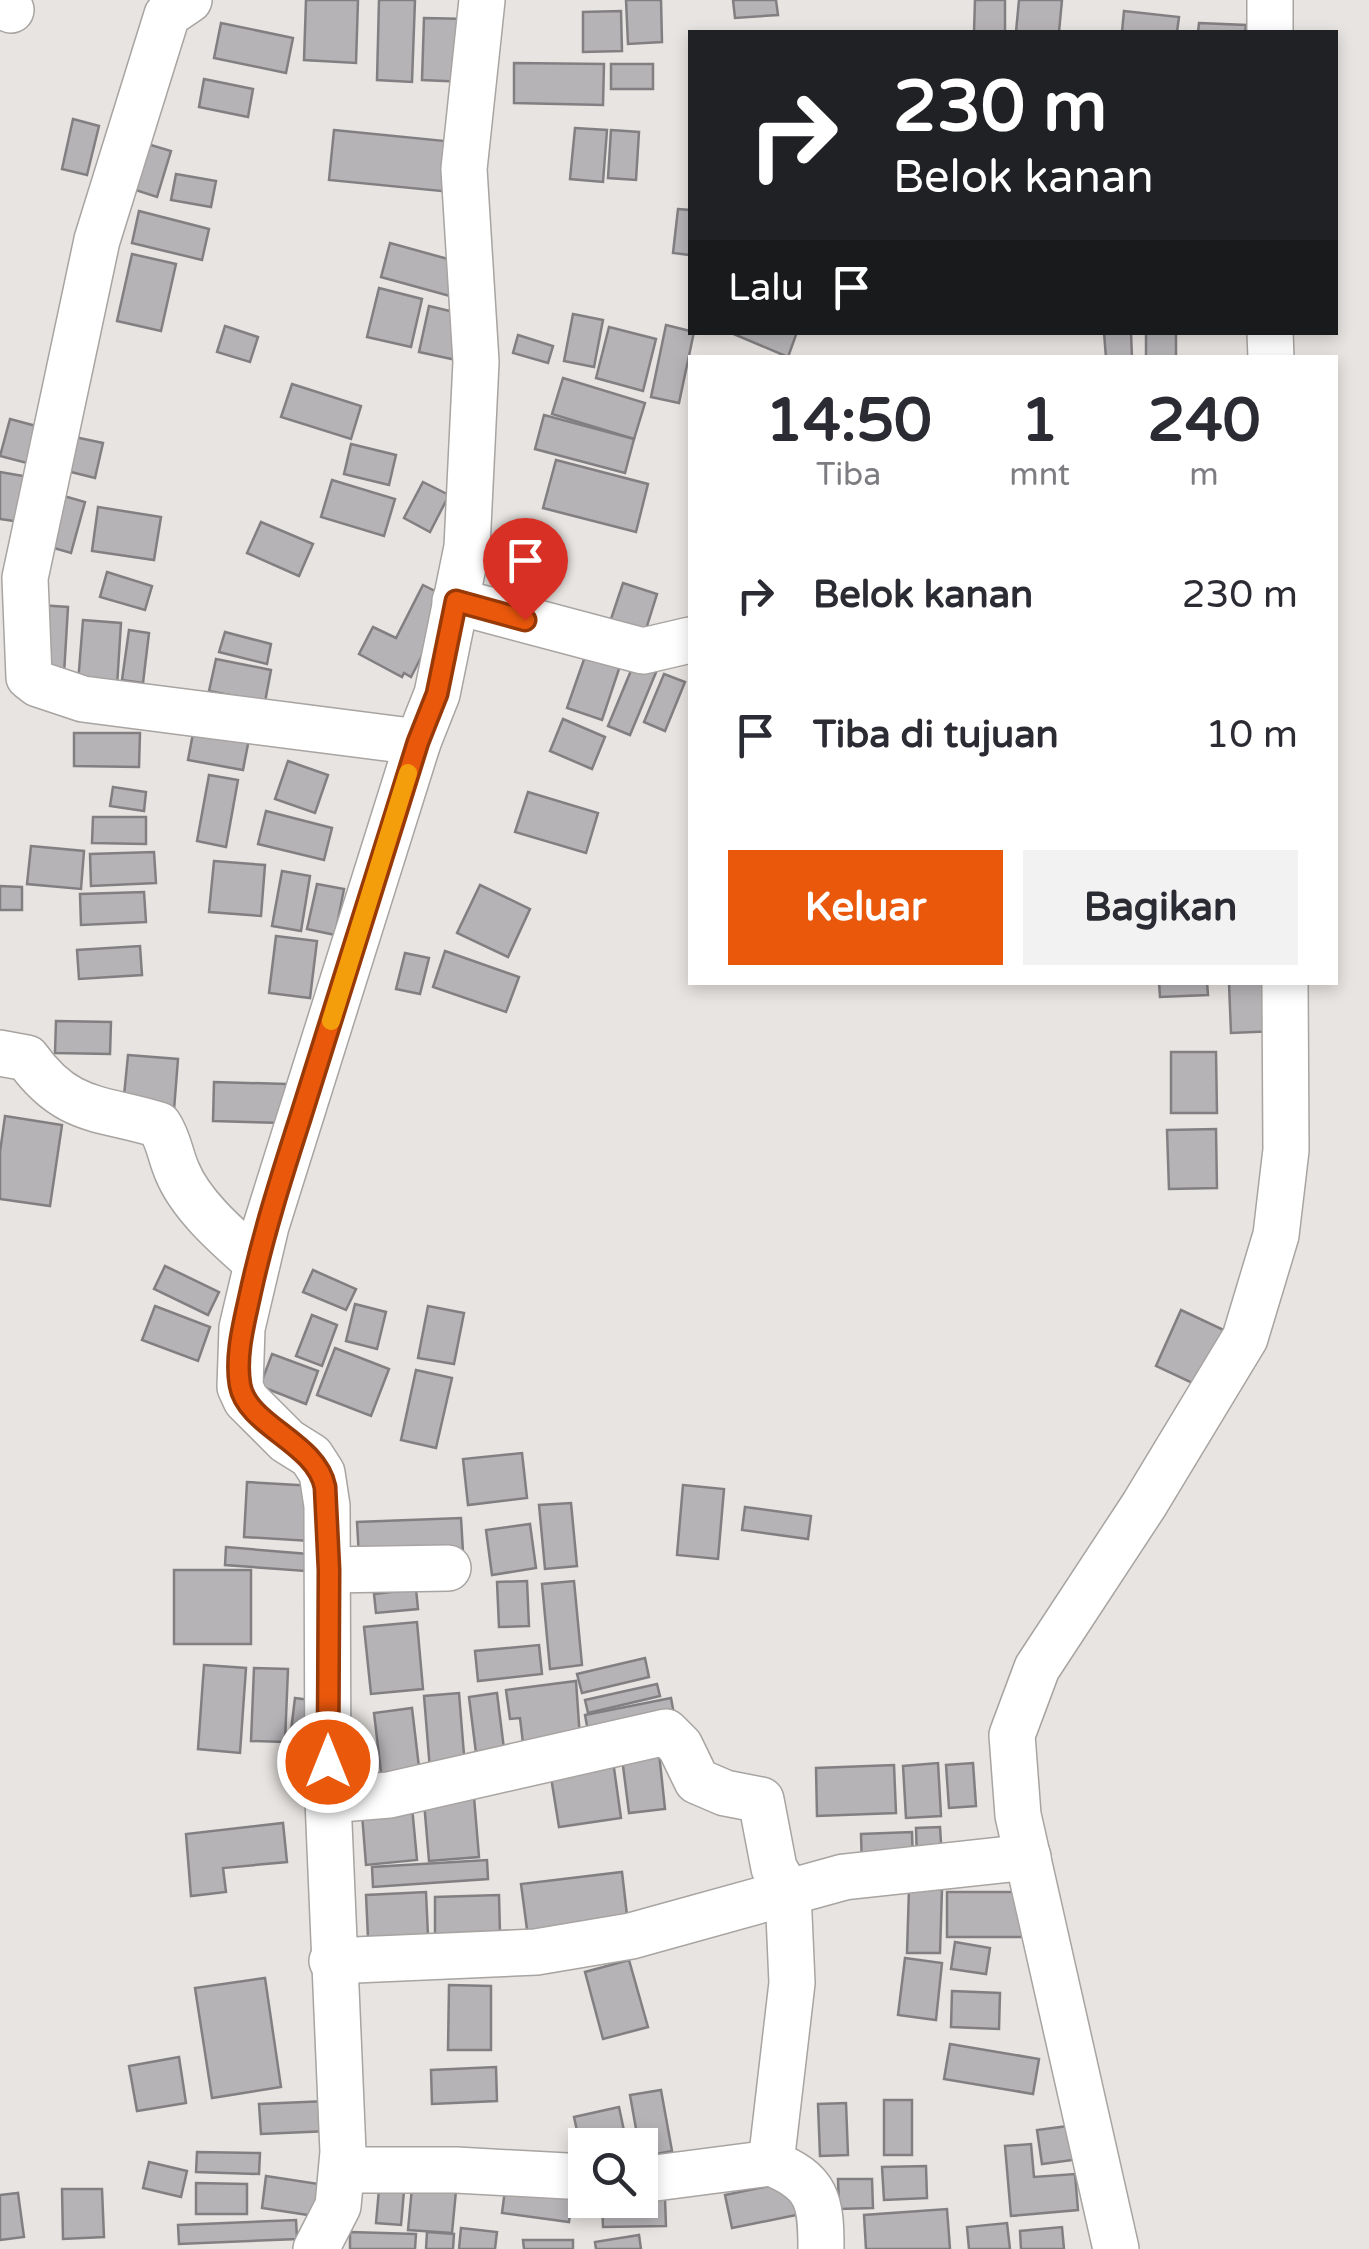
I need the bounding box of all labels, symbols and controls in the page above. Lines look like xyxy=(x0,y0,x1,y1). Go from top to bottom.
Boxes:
text: 230 m xyxy=(893,66,1107,150)
icon: right xyxy=(728,70,858,200)
text: Belok kanan xyxy=(893,151,1154,205)
icon: arrive xyxy=(824,260,879,315)
text: Lalu xyxy=(728,265,804,311)
text: 14:50 xyxy=(765,385,932,457)
text: 1 xyxy=(1021,385,1058,457)
text: 240 xyxy=(1147,385,1261,457)
text: Tiba xyxy=(816,456,881,494)
text: mnt xyxy=(1009,456,1070,494)
text: m xyxy=(1189,456,1219,494)
pin xyxy=(483,518,568,621)
icon: arrive xyxy=(498,533,553,588)
icon: right xyxy=(728,568,783,623)
text: Belok kanan xyxy=(813,572,1033,618)
text: 230 m xyxy=(1182,572,1298,618)
icon: arrive xyxy=(728,708,783,763)
text: Tiba di tujuan xyxy=(813,712,1059,758)
text: 10 m xyxy=(1206,712,1298,758)
button: Keluar xyxy=(728,850,1003,965)
button: Bagikan xyxy=(1023,850,1298,965)
position arrow xyxy=(276,1710,380,1814)
map controls xyxy=(568,2128,658,2218)
button: search xyxy=(568,2128,658,2218)

